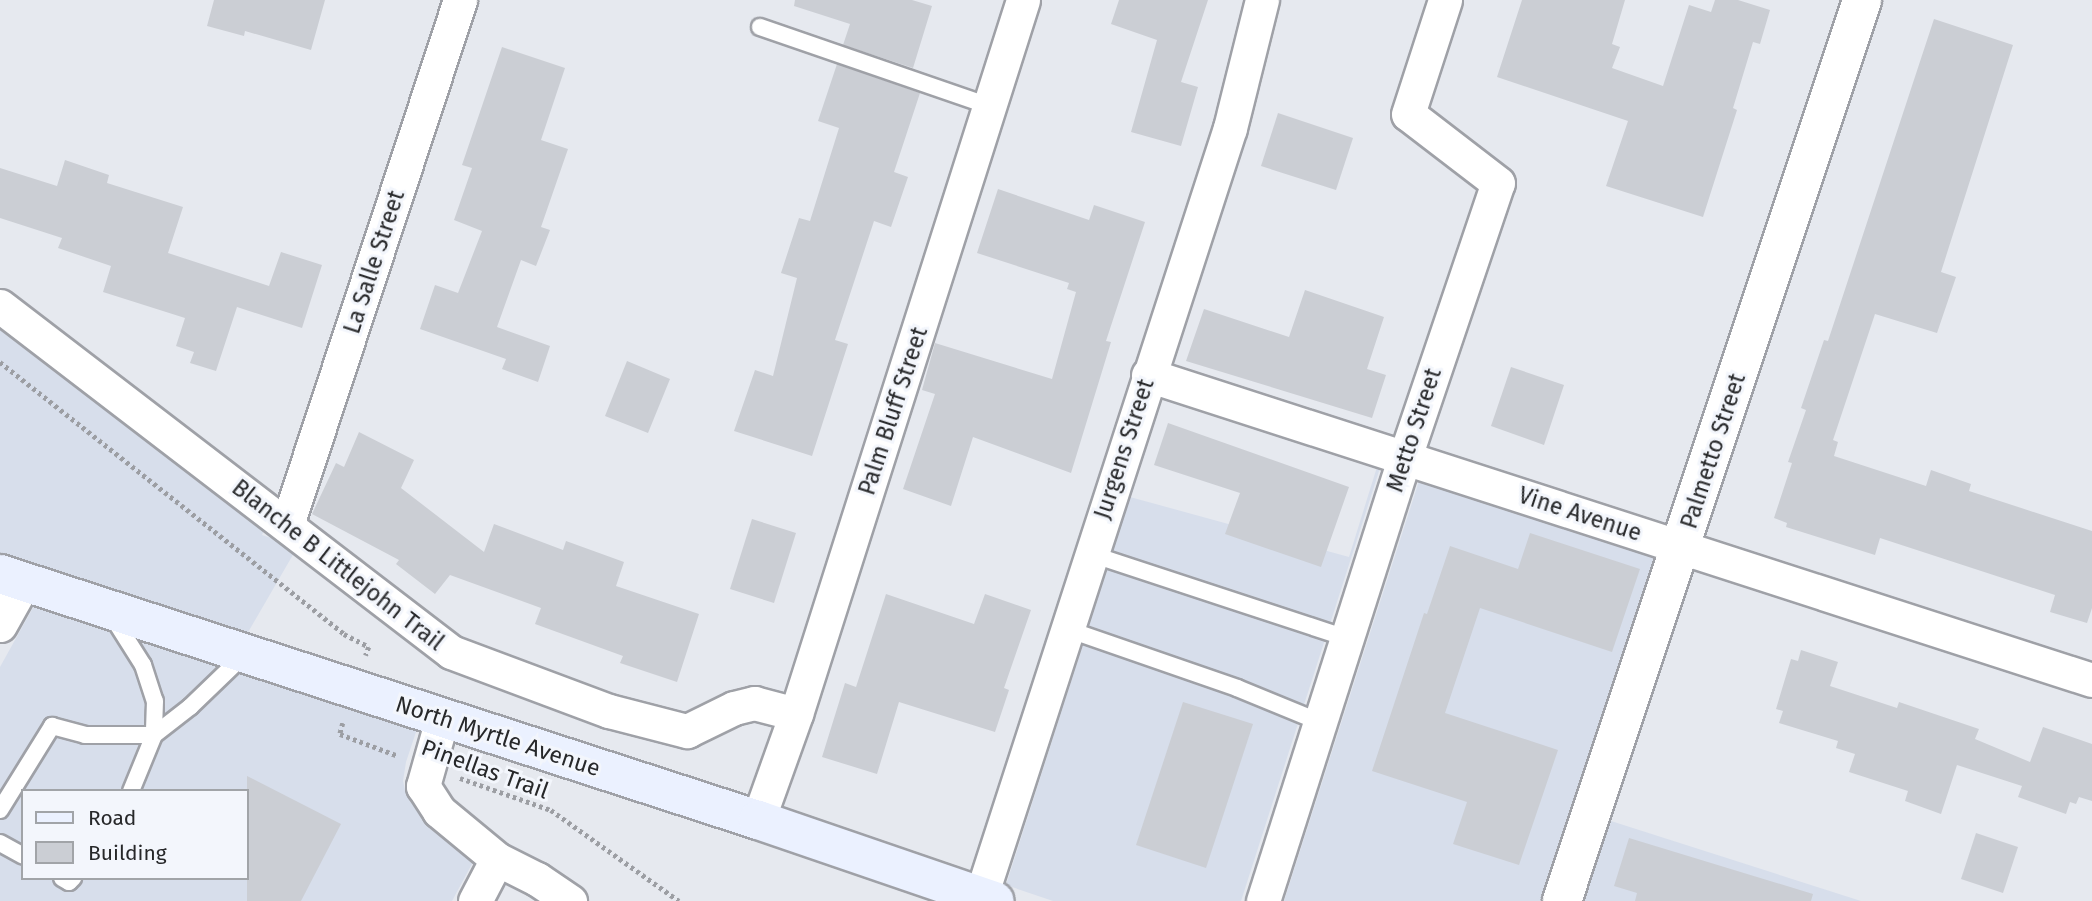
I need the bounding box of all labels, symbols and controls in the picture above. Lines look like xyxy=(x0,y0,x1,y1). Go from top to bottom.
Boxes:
street label: La Salle Street xyxy=(338,187,410,337)
street label: Palm Bluff Street xyxy=(853,324,933,498)
street label: Metto Street xyxy=(1381,365,1447,495)
street label: Palmetto Street xyxy=(1675,370,1751,532)
street label: Jurgens Street xyxy=(1088,375,1160,523)
street label: Blanche B Littlejohn Trail xyxy=(227,474,449,656)
street label: Vine Avenue xyxy=(1515,481,1645,547)
street label: North Myrtle Avenue xyxy=(392,690,604,782)
street label: Pinellas Trail xyxy=(418,733,552,805)
legend xyxy=(21,789,248,880)
text: Road xyxy=(88,805,136,831)
text: Building xyxy=(88,840,167,866)

